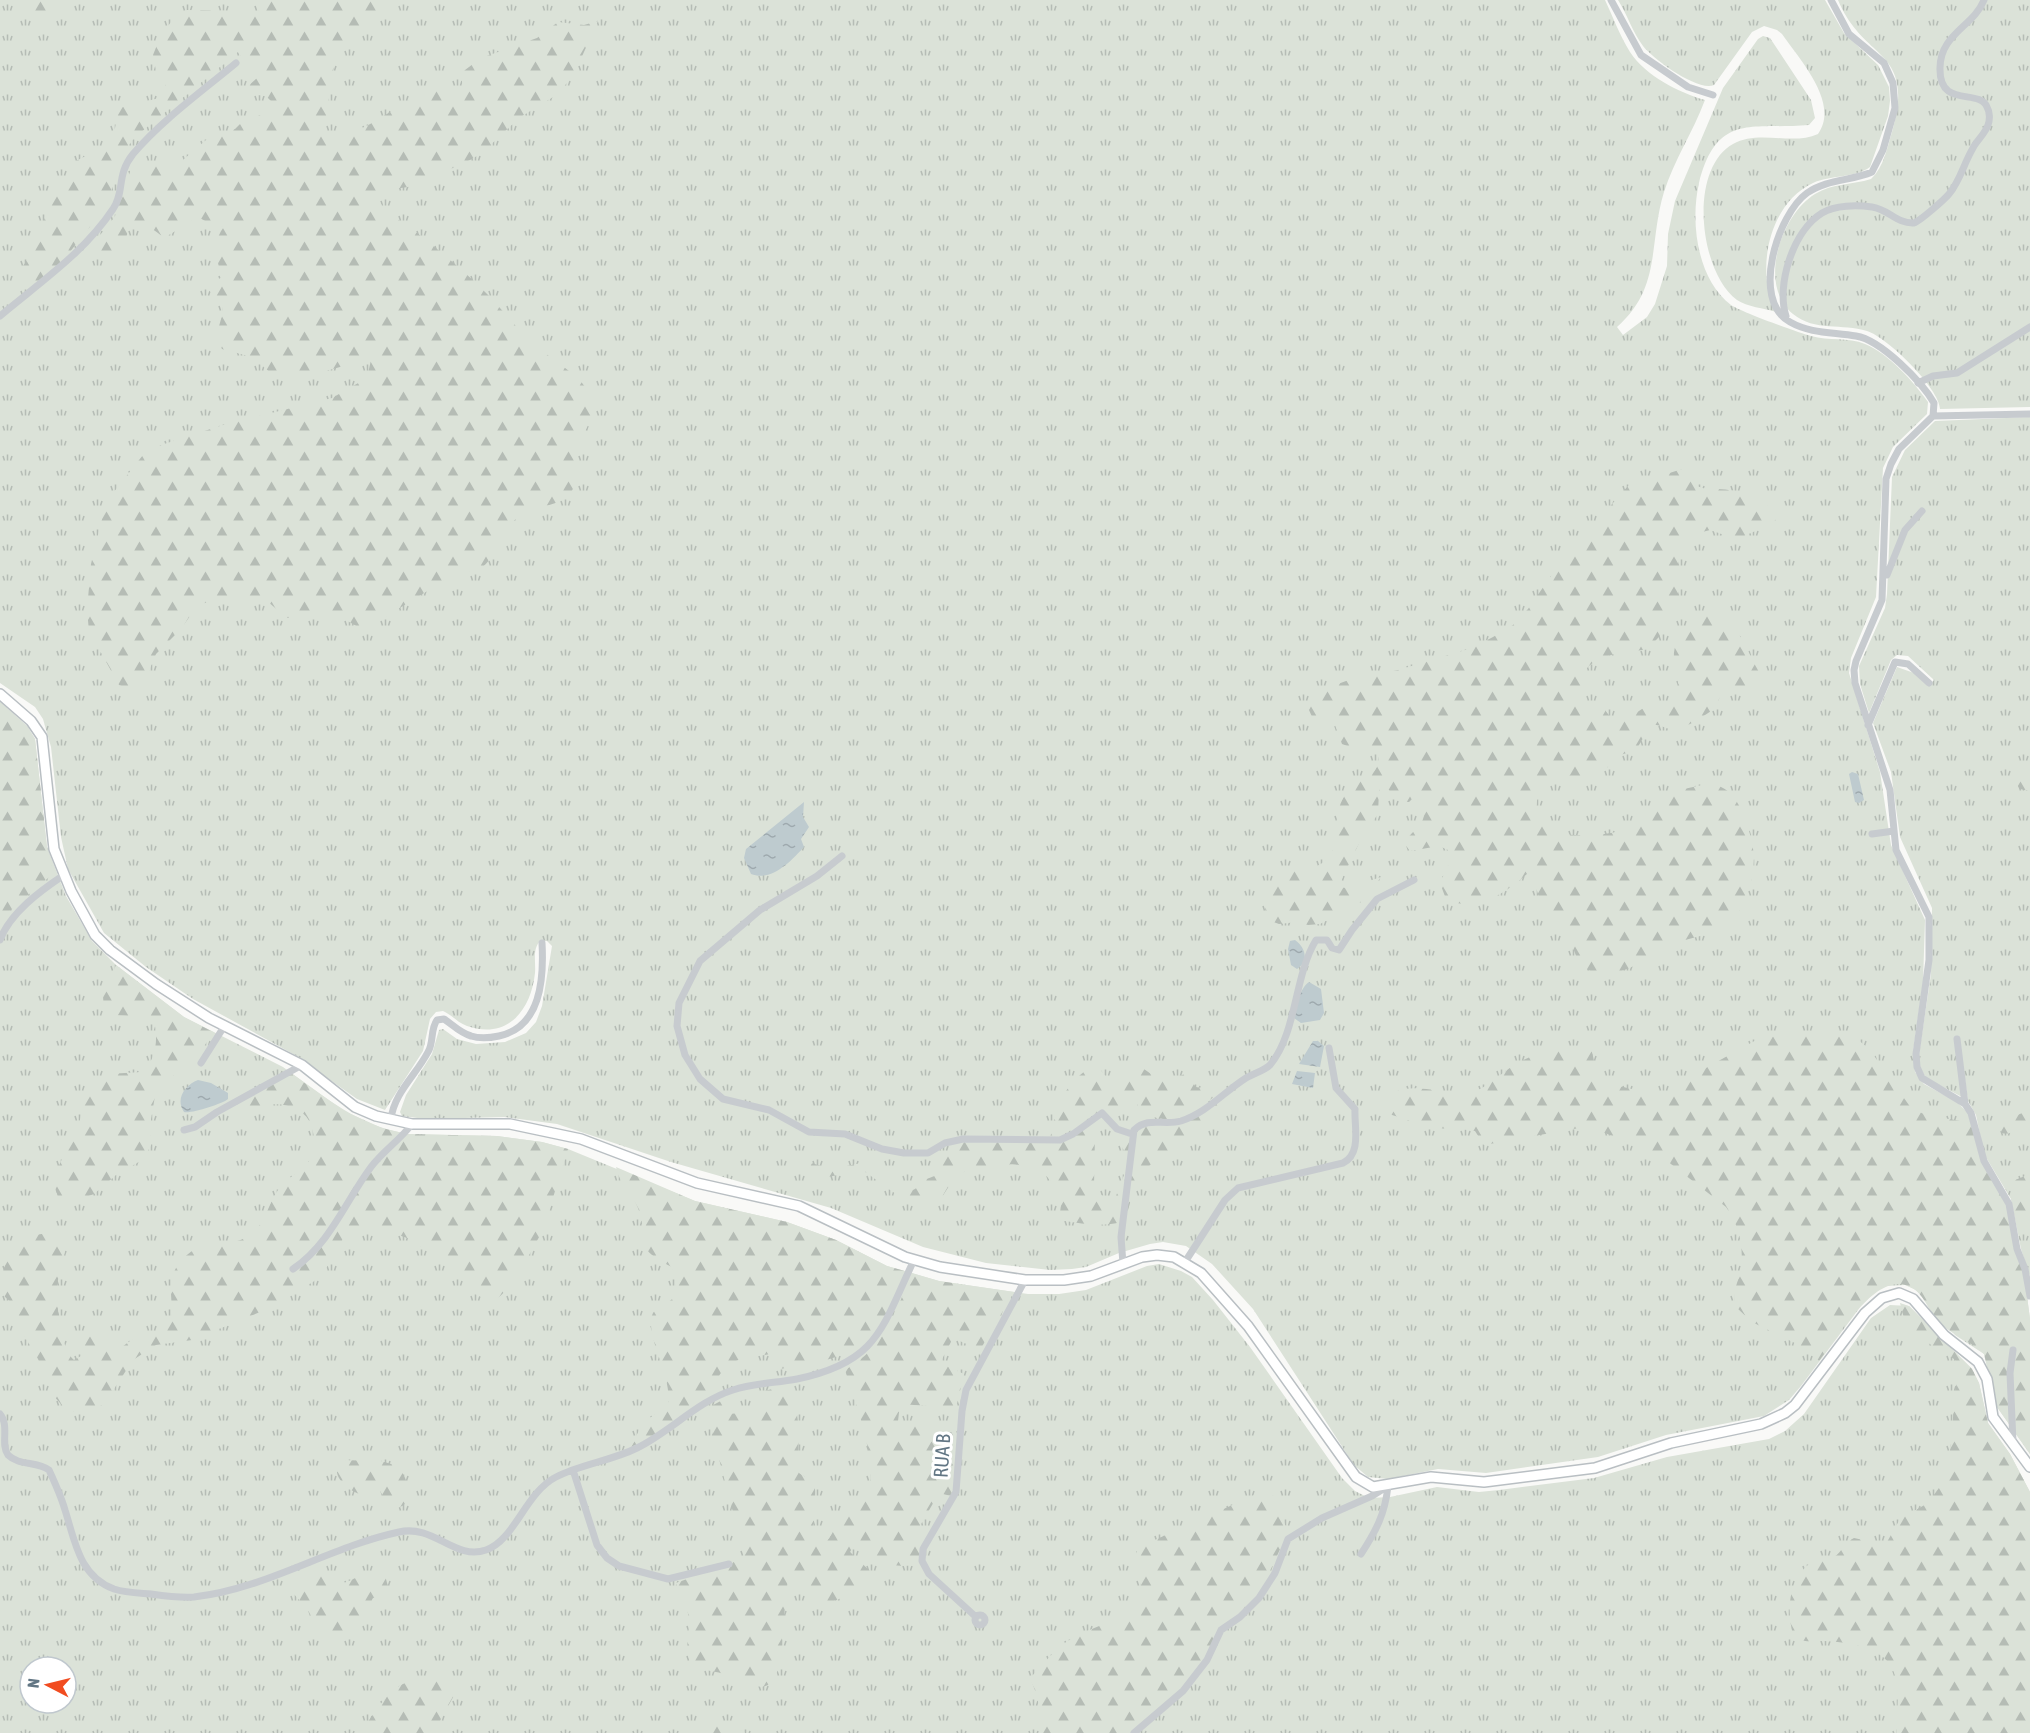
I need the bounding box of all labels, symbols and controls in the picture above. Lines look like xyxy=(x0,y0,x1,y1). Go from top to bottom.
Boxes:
street label: RUA B xyxy=(929,1433,955,1479)
north arrow xyxy=(18,1655,78,1715)
text: N xyxy=(24,1677,43,1689)

